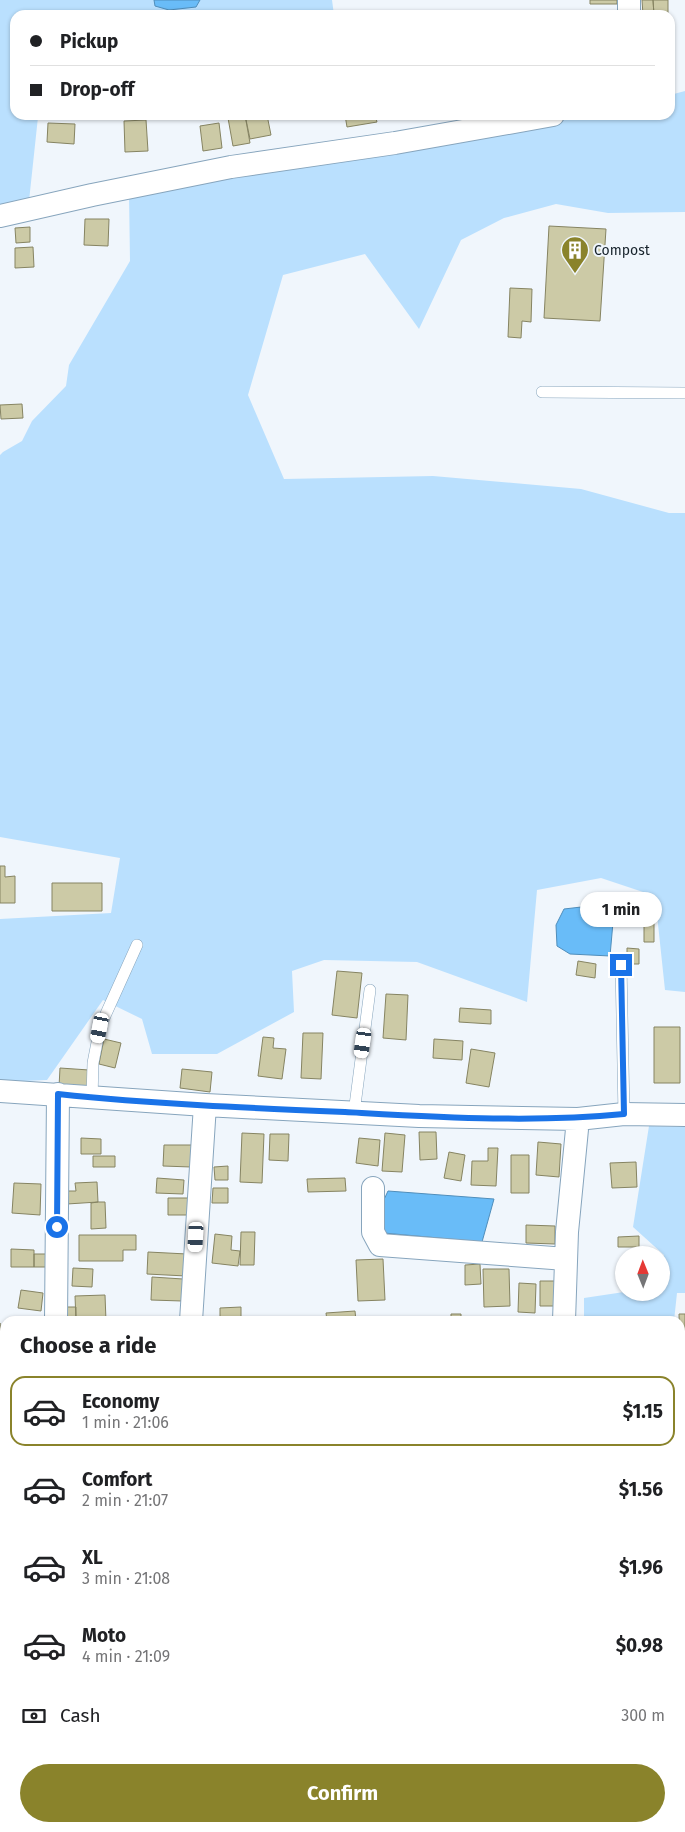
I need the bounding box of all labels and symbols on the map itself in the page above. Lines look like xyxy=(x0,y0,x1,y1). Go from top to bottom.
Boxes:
building icon: Compost xyxy=(560,235,590,274)
place label: Compost xyxy=(594,242,651,259)
callout: 1 min xyxy=(580,892,662,928)
route end xyxy=(610,954,632,976)
car xyxy=(89,1012,110,1044)
car xyxy=(353,1027,372,1059)
route start xyxy=(46,1216,68,1238)
car xyxy=(187,1222,204,1252)
north arrow xyxy=(615,1246,670,1301)

